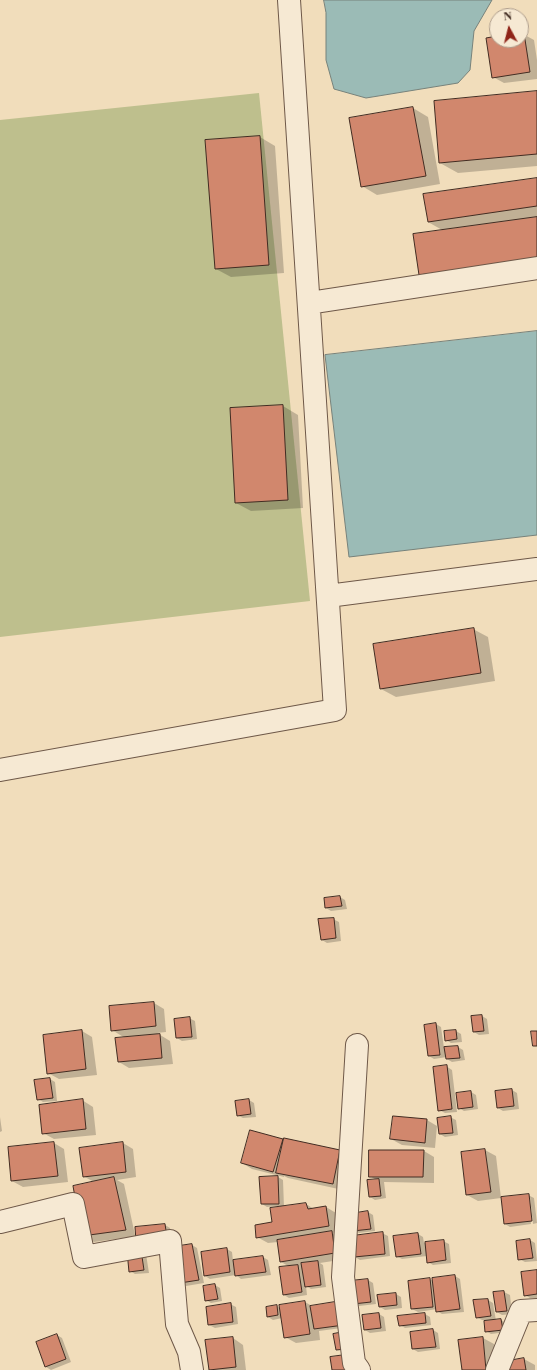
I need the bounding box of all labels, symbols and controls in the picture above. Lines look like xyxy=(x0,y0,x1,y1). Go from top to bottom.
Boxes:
north arrow xyxy=(489,8,529,48)
text: N xyxy=(502,10,513,25)

